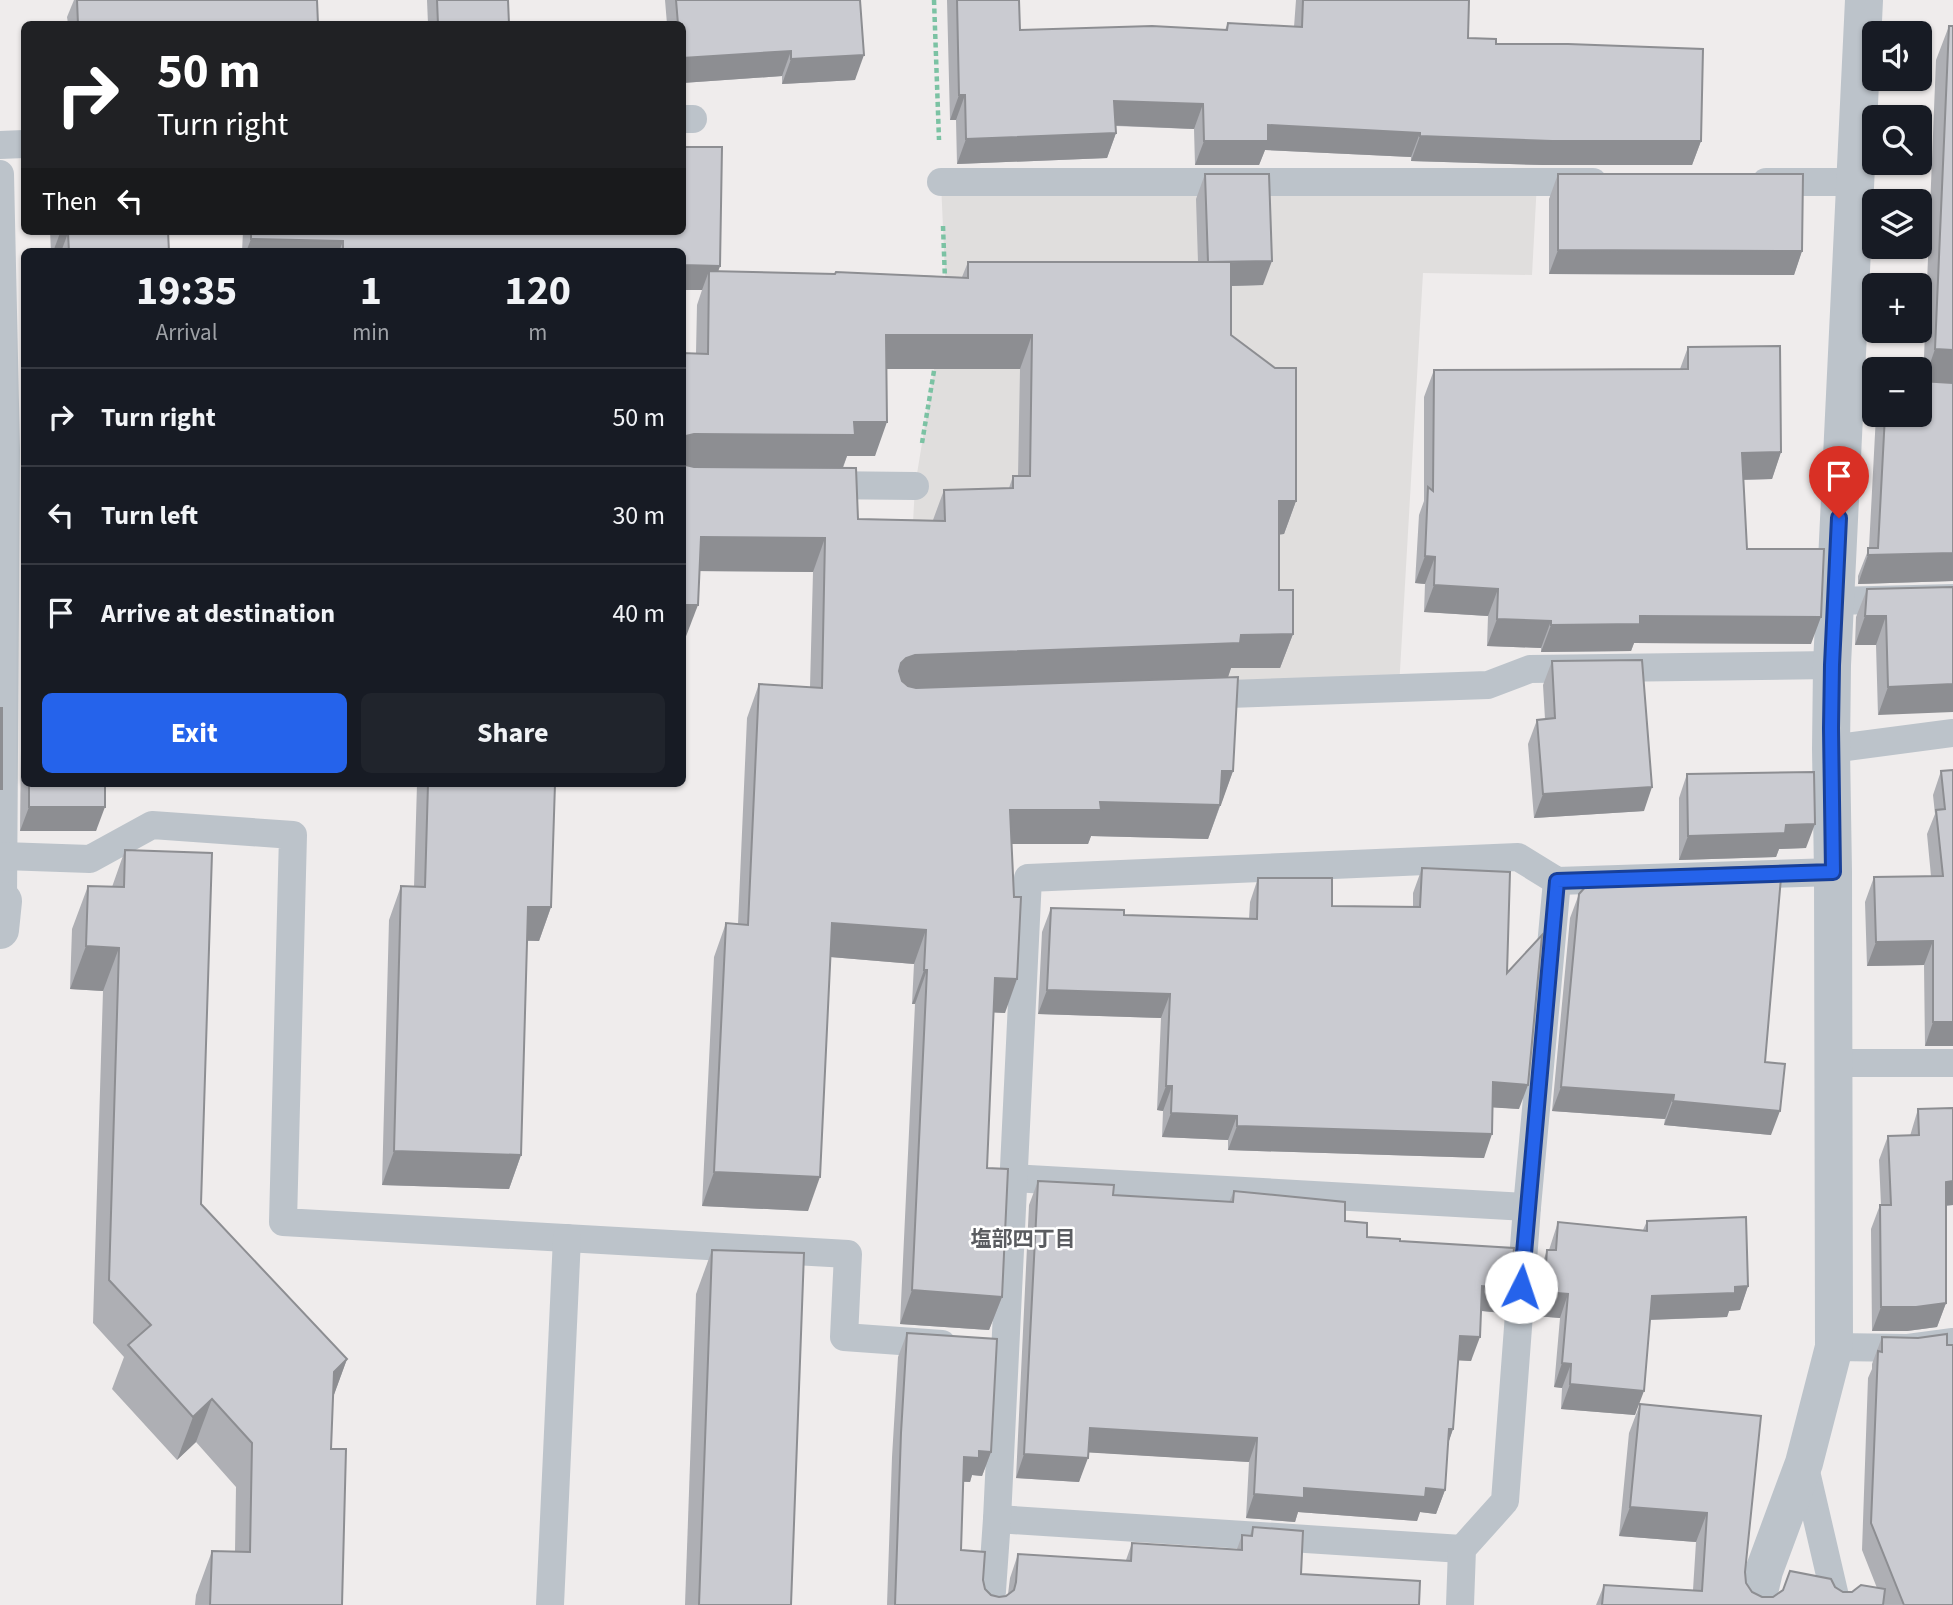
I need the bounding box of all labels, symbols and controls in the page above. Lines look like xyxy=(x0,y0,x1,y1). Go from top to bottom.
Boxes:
map controls xyxy=(1862,21,1932,427)
button: sound xyxy=(1862,21,1932,91)
text: 50 m xyxy=(157,37,261,107)
icon: right xyxy=(42,49,133,140)
text: Turn right xyxy=(157,102,288,148)
button: search xyxy=(1862,105,1932,175)
icon: left xyxy=(111,182,149,220)
text: Then xyxy=(42,183,97,220)
button: layers xyxy=(1862,189,1932,259)
text: 19:35 xyxy=(136,261,237,321)
text: 1 xyxy=(360,261,382,321)
text: 120 xyxy=(504,261,571,321)
button: + xyxy=(1862,273,1932,343)
text: Arrival xyxy=(156,316,218,349)
text: min xyxy=(352,316,390,349)
text: m xyxy=(528,316,547,349)
button: − xyxy=(1862,357,1932,427)
icon: right xyxy=(42,398,80,436)
text: Turn right xyxy=(101,399,216,436)
text: 50 m xyxy=(612,399,665,436)
pin xyxy=(1809,446,1869,518)
icon: arrive xyxy=(1820,457,1858,495)
icon: left xyxy=(42,496,80,534)
text: Turn left xyxy=(101,497,198,534)
text: 30 m xyxy=(612,497,665,534)
icon: arrive xyxy=(42,594,80,632)
text: Arrive at destination xyxy=(101,595,335,632)
text: 40 m xyxy=(612,595,665,632)
button: Exit xyxy=(42,693,347,773)
button: Share xyxy=(361,693,665,773)
district label: 塩部四丁目 xyxy=(971,1224,1076,1254)
position arrow xyxy=(1484,1250,1558,1324)

